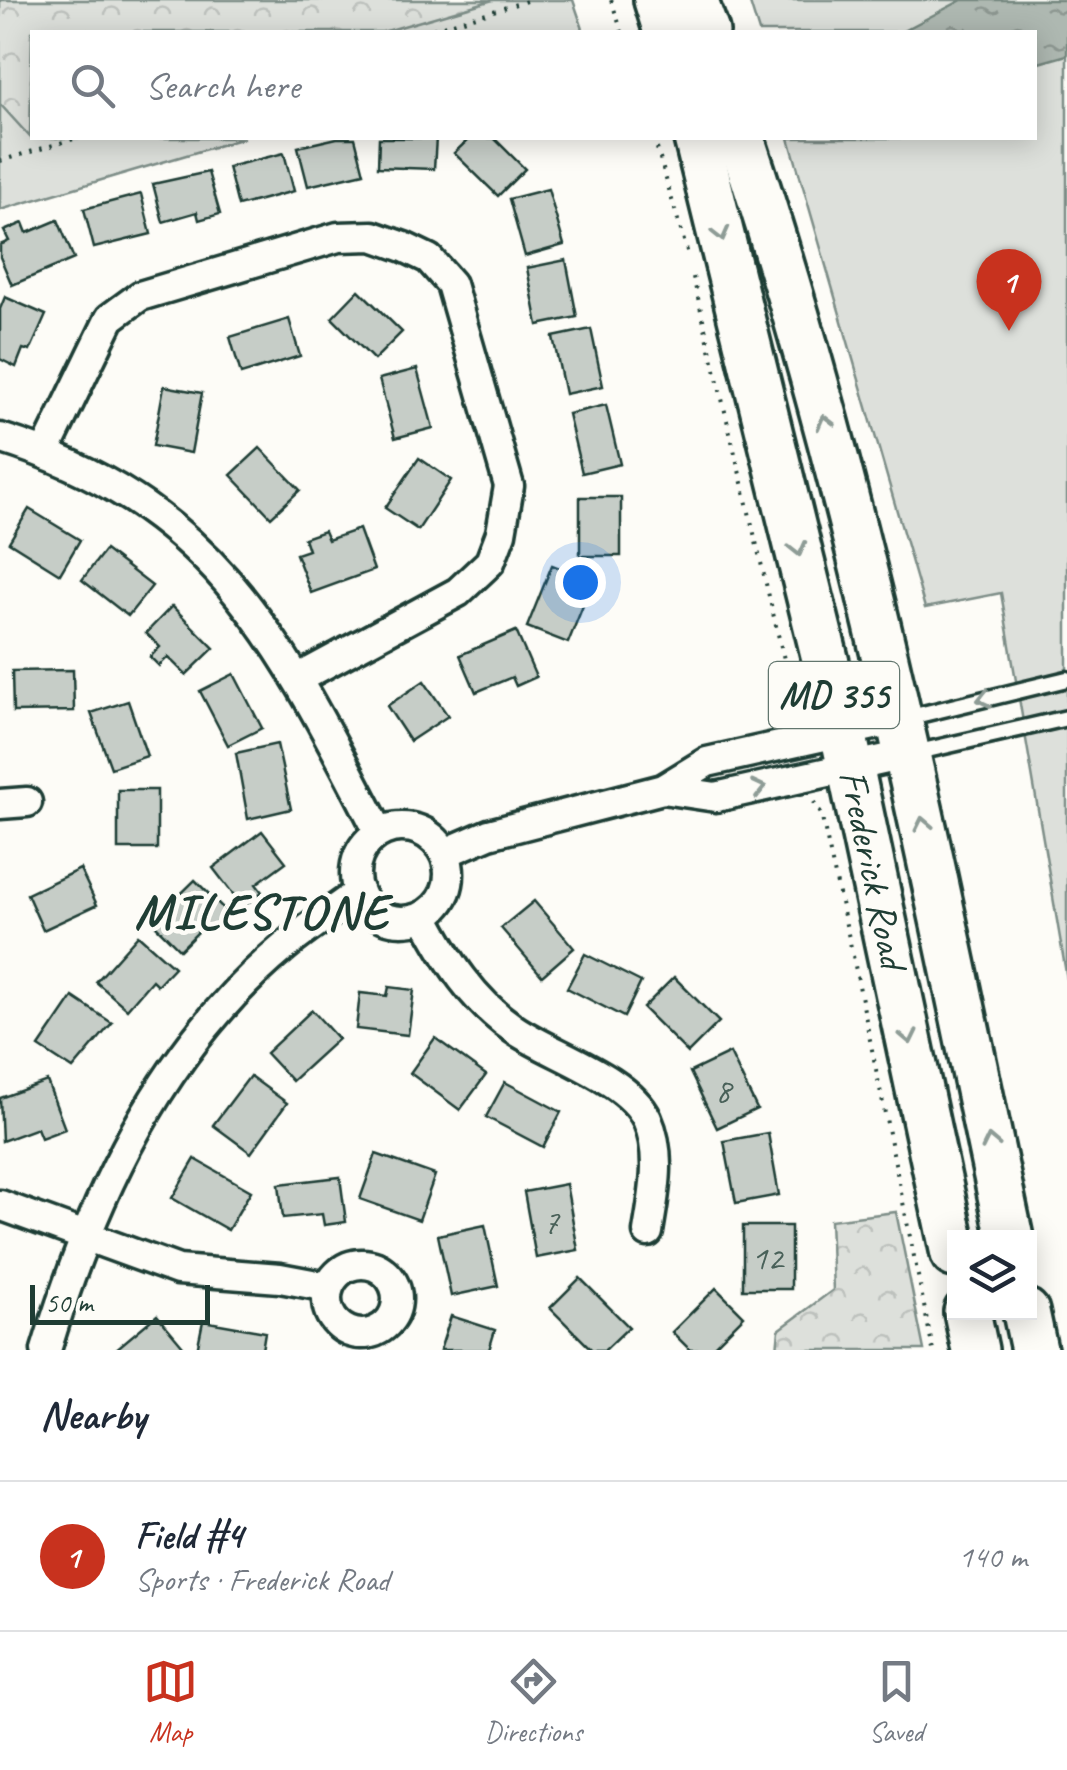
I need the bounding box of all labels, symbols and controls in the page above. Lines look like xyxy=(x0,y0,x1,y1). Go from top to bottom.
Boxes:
search box xyxy=(30,30,1037,140)
icon: search xyxy=(65,58,120,113)
text: Search here xyxy=(145,62,300,109)
one-way arrow xyxy=(709,225,730,242)
pin: 1 xyxy=(976,248,1042,331)
one-way arrow xyxy=(815,413,836,431)
one-way arrow xyxy=(787,540,808,557)
your location xyxy=(555,557,606,608)
road number: MD 355 xyxy=(769,662,899,728)
one-way arrow xyxy=(976,687,993,708)
street label: Frederick Road xyxy=(828,765,919,978)
one-way arrow xyxy=(750,779,767,800)
one-way arrow xyxy=(914,816,935,833)
district label: MILESTONE xyxy=(134,880,394,943)
one-way arrow xyxy=(897,1028,918,1045)
house number: 8 xyxy=(715,1068,734,1113)
one-way arrow xyxy=(980,1134,1001,1151)
house number: 7 xyxy=(543,1199,561,1244)
map controls xyxy=(947,1230,1037,1320)
button: layers xyxy=(947,1230,1037,1320)
house number: 12 xyxy=(751,1235,786,1280)
scale bar xyxy=(30,1280,210,1324)
text: 50 m xyxy=(45,1285,93,1320)
text: Nearby xyxy=(40,1389,146,1442)
text: Field #4 xyxy=(135,1512,243,1559)
text: 1 xyxy=(65,1536,80,1577)
text: 140 m xyxy=(958,1536,1027,1577)
text: Sports · Frederick Road xyxy=(135,1559,389,1600)
tab: Map xyxy=(143,1654,198,1749)
tab: Directions xyxy=(485,1654,582,1749)
tab: Saved xyxy=(869,1654,924,1749)

